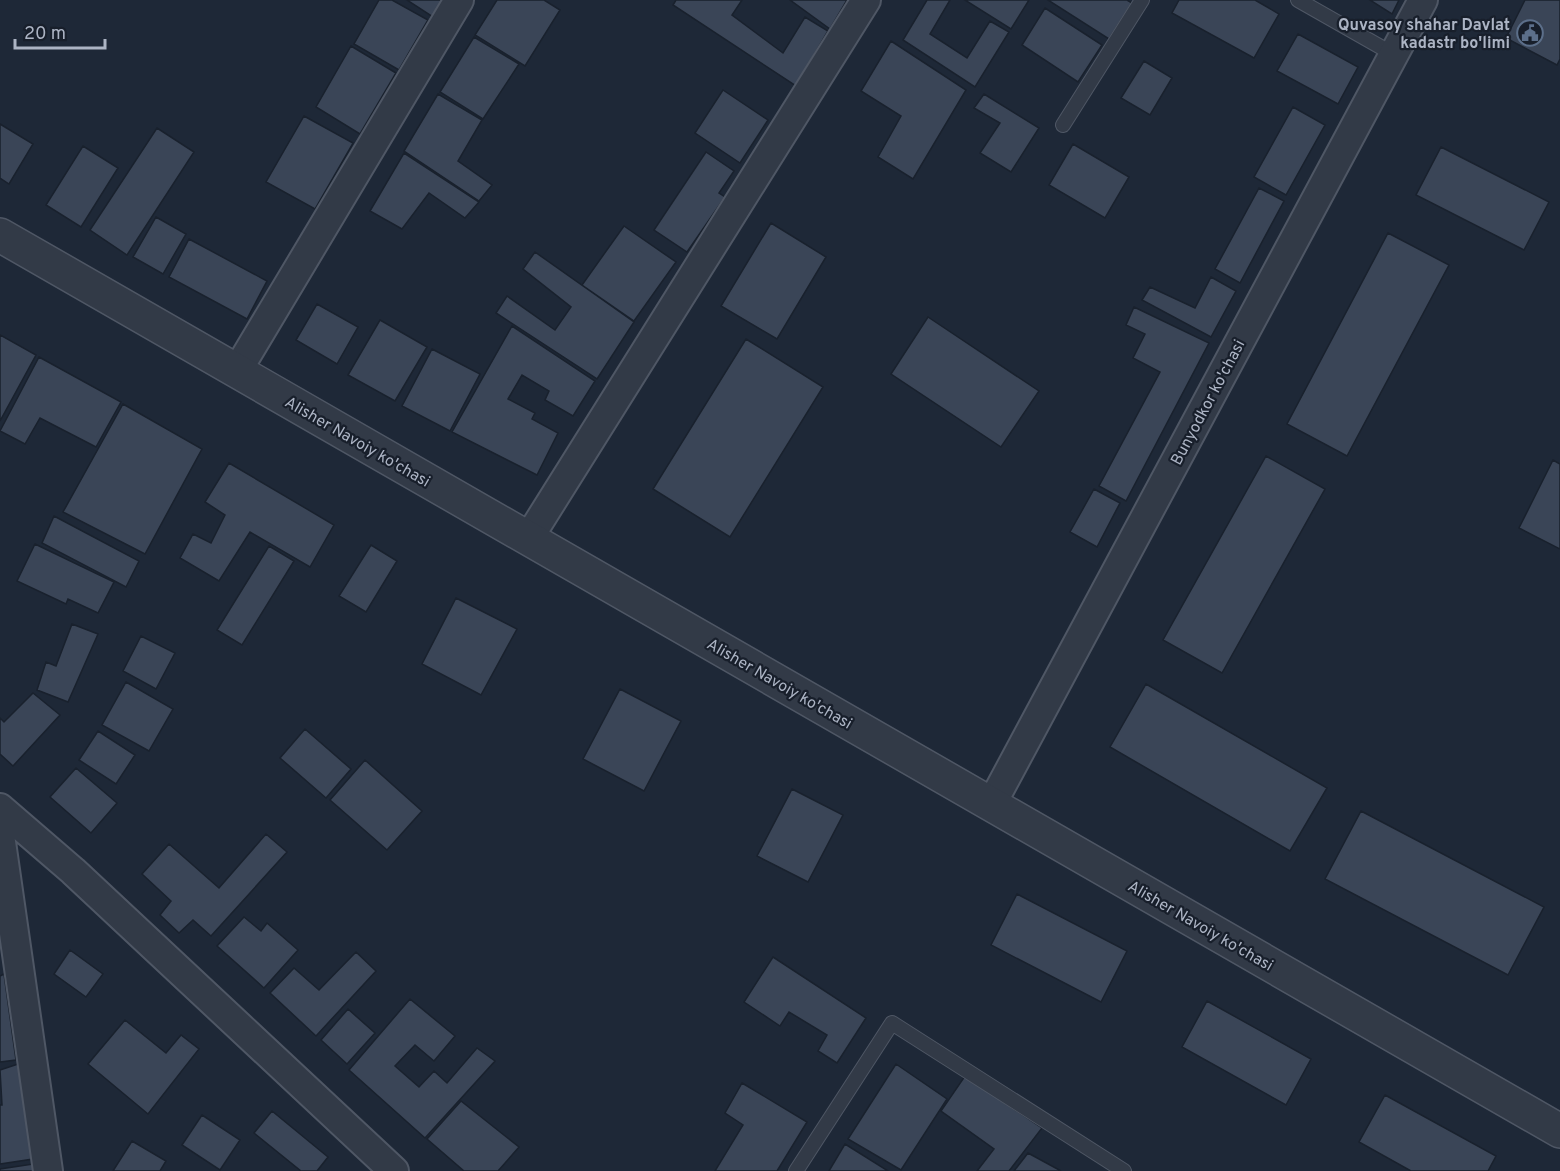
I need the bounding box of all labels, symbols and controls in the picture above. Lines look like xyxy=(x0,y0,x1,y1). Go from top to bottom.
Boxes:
scale bar xyxy=(15,12,105,50)
place label: Quvasoy shahar Davlat kadastr bo'limi xyxy=(1338,16,1510,54)
public building icon: Quvasoy shahar Davlat kadastr bo'limi xyxy=(1515,18,1545,48)
text: 20 m xyxy=(24,23,66,46)
street label: Bunyodkor ko'chasi xyxy=(1167,337,1250,469)
street label: Alisher Navoiy ko'chasi xyxy=(281,393,433,493)
street label: Alisher Navoiy ko'chasi xyxy=(703,635,855,735)
street label: Alisher Navoiy ko'chasi xyxy=(1124,877,1276,977)

